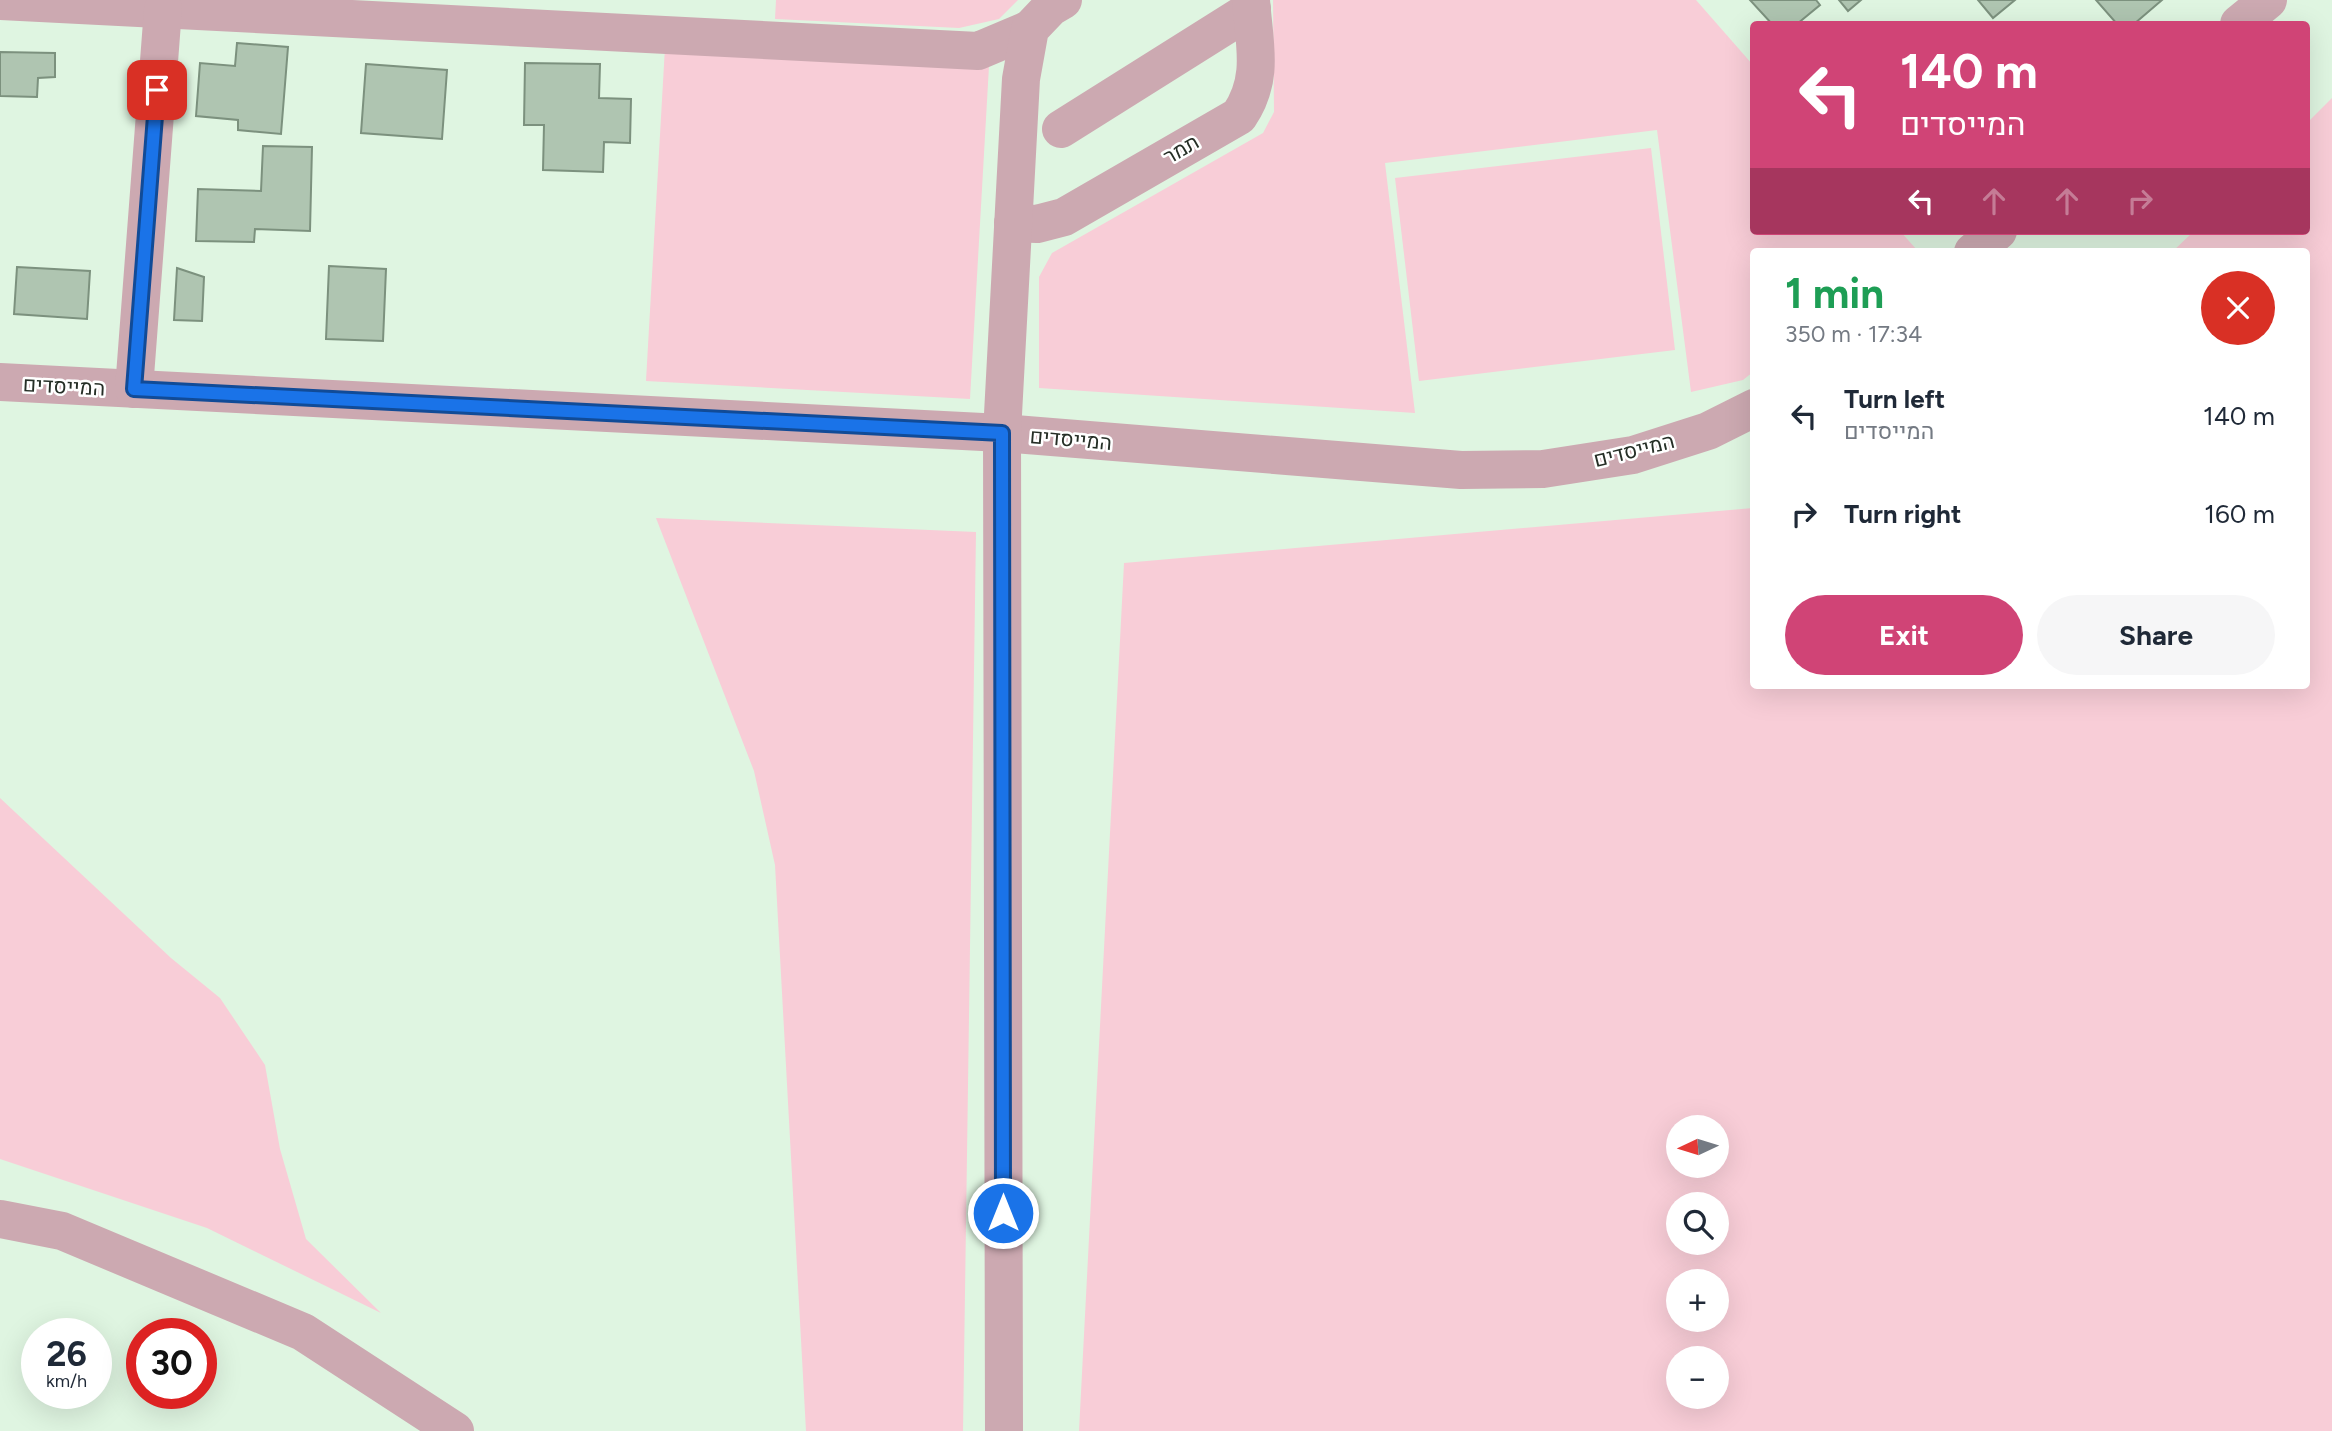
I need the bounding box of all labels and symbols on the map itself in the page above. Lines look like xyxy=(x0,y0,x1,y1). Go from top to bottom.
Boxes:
pin xyxy=(127,60,187,120)
street label: תמר xyxy=(1159,129,1203,169)
street label: המייסדים xyxy=(22,371,106,401)
street label: המייסדים xyxy=(1029,423,1113,455)
street label: המייסדים xyxy=(1591,428,1677,472)
north arrow xyxy=(1666,1115,1729,1178)
position arrow xyxy=(966,1176,1040,1250)
speed limit sign: 30 xyxy=(126,1318,217,1409)

